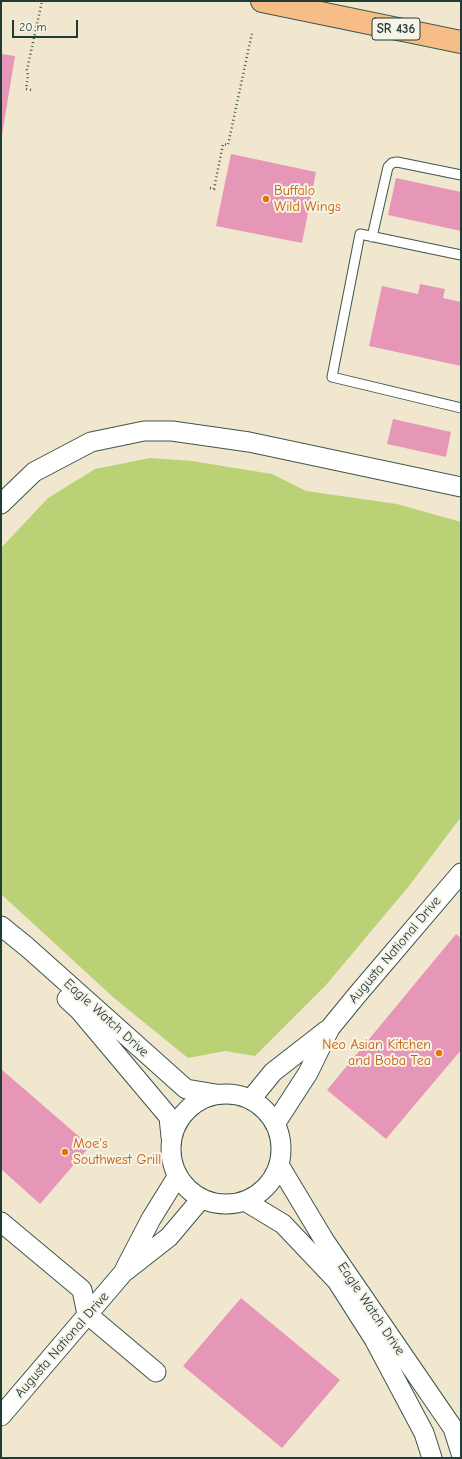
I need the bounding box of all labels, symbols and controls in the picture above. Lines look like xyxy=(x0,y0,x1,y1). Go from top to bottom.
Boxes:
scale bar xyxy=(14,12,80,38)
road number: SR 436 xyxy=(372,18,420,40)
text: 20 m xyxy=(19,20,47,34)
place label: Buffalo Wild Wings xyxy=(274,183,341,216)
marker: Buffalo Wild Wings xyxy=(261,194,271,204)
street label: Augusta National Drive xyxy=(345,893,445,1007)
street label: Eagle Watch Drive xyxy=(60,975,152,1061)
place label: Neo Asian Kitchen and Boba Tea xyxy=(322,1037,431,1070)
marker: Neo Asian Kitchen and Boba Tea xyxy=(434,1048,444,1058)
place label: Moe's Southwest Grill xyxy=(73,1136,161,1168)
marker: Moe's Southwest Grill xyxy=(60,1147,70,1157)
street label: Eagle Watch Drive xyxy=(334,1259,408,1359)
street label: Augusta National Drive xyxy=(11,1289,113,1401)

